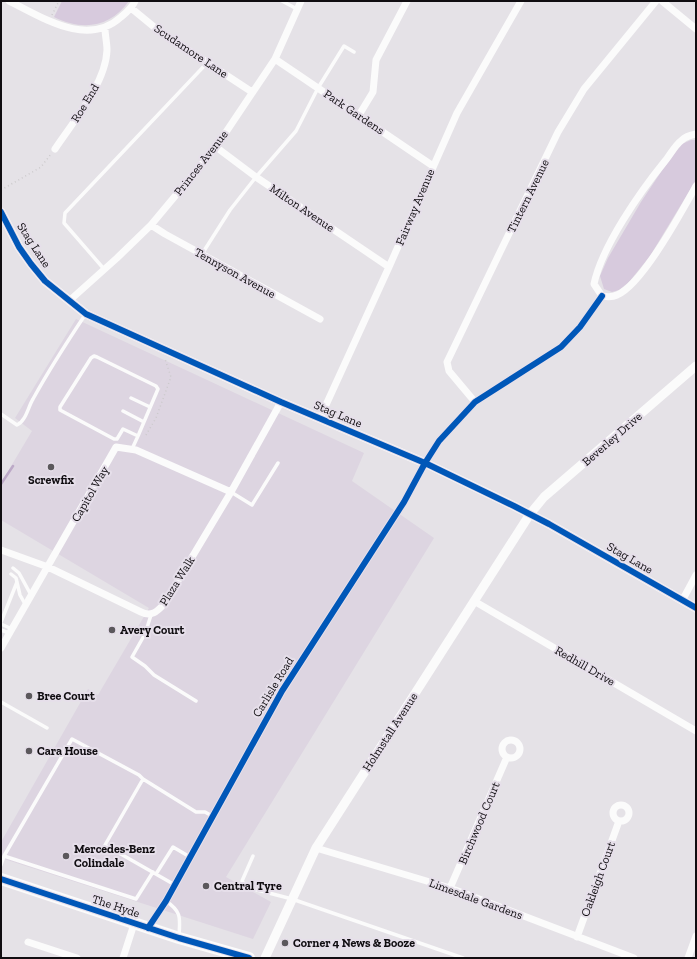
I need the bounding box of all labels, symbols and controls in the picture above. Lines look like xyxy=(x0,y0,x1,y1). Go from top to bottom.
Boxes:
street label: Scudamore Lane xyxy=(152,21,231,81)
street label: Roe End xyxy=(68,81,102,125)
street label: Park Gardens xyxy=(321,87,387,137)
street label: Princes Avenue xyxy=(171,127,231,198)
street label: Tintern Avenue xyxy=(504,157,552,235)
street label: Fairway Avenue xyxy=(393,166,438,247)
street label: Milton Avenue xyxy=(267,181,337,235)
street label: Stag Lane xyxy=(14,220,54,270)
street label: Tennyson Avenue xyxy=(192,245,278,301)
street label: Stag Lane xyxy=(312,398,364,431)
street label: Beverley Drive xyxy=(579,409,645,469)
marker: Screwfix xyxy=(46,462,56,472)
street label: Capitol Way xyxy=(68,463,112,524)
place label: Screwfix xyxy=(28,473,75,487)
street label: Stag Lane xyxy=(605,539,656,577)
street label: Plaza Walk xyxy=(156,553,198,608)
place label: Avery Court xyxy=(120,623,184,637)
marker: Avery Court xyxy=(107,625,117,635)
street label: Redhill Drive xyxy=(553,643,618,689)
street label: Carlisle Road xyxy=(250,654,297,720)
place label: Bree Court xyxy=(37,689,95,703)
street label: Holmstall Avenue xyxy=(359,690,421,774)
marker: Bree Court xyxy=(24,691,34,701)
place label: Cara House xyxy=(37,744,98,758)
marker: Cara House xyxy=(24,746,34,756)
street label: Birchwood Court xyxy=(455,779,503,866)
street label: Oakleigh Court xyxy=(578,839,618,918)
place label: Mercedes-Benz Colindale xyxy=(74,842,155,870)
marker: Mercedes-Benz Colindale xyxy=(61,851,71,861)
street label: Limesdale Gardens xyxy=(427,876,525,922)
place label: Central Tyre xyxy=(214,879,282,893)
marker: Central Tyre xyxy=(201,881,211,891)
street label: The Hyde xyxy=(90,892,142,920)
place label: Corner 4 News & Booze xyxy=(293,936,415,950)
marker: Corner 4 News & Booze xyxy=(280,938,290,948)

